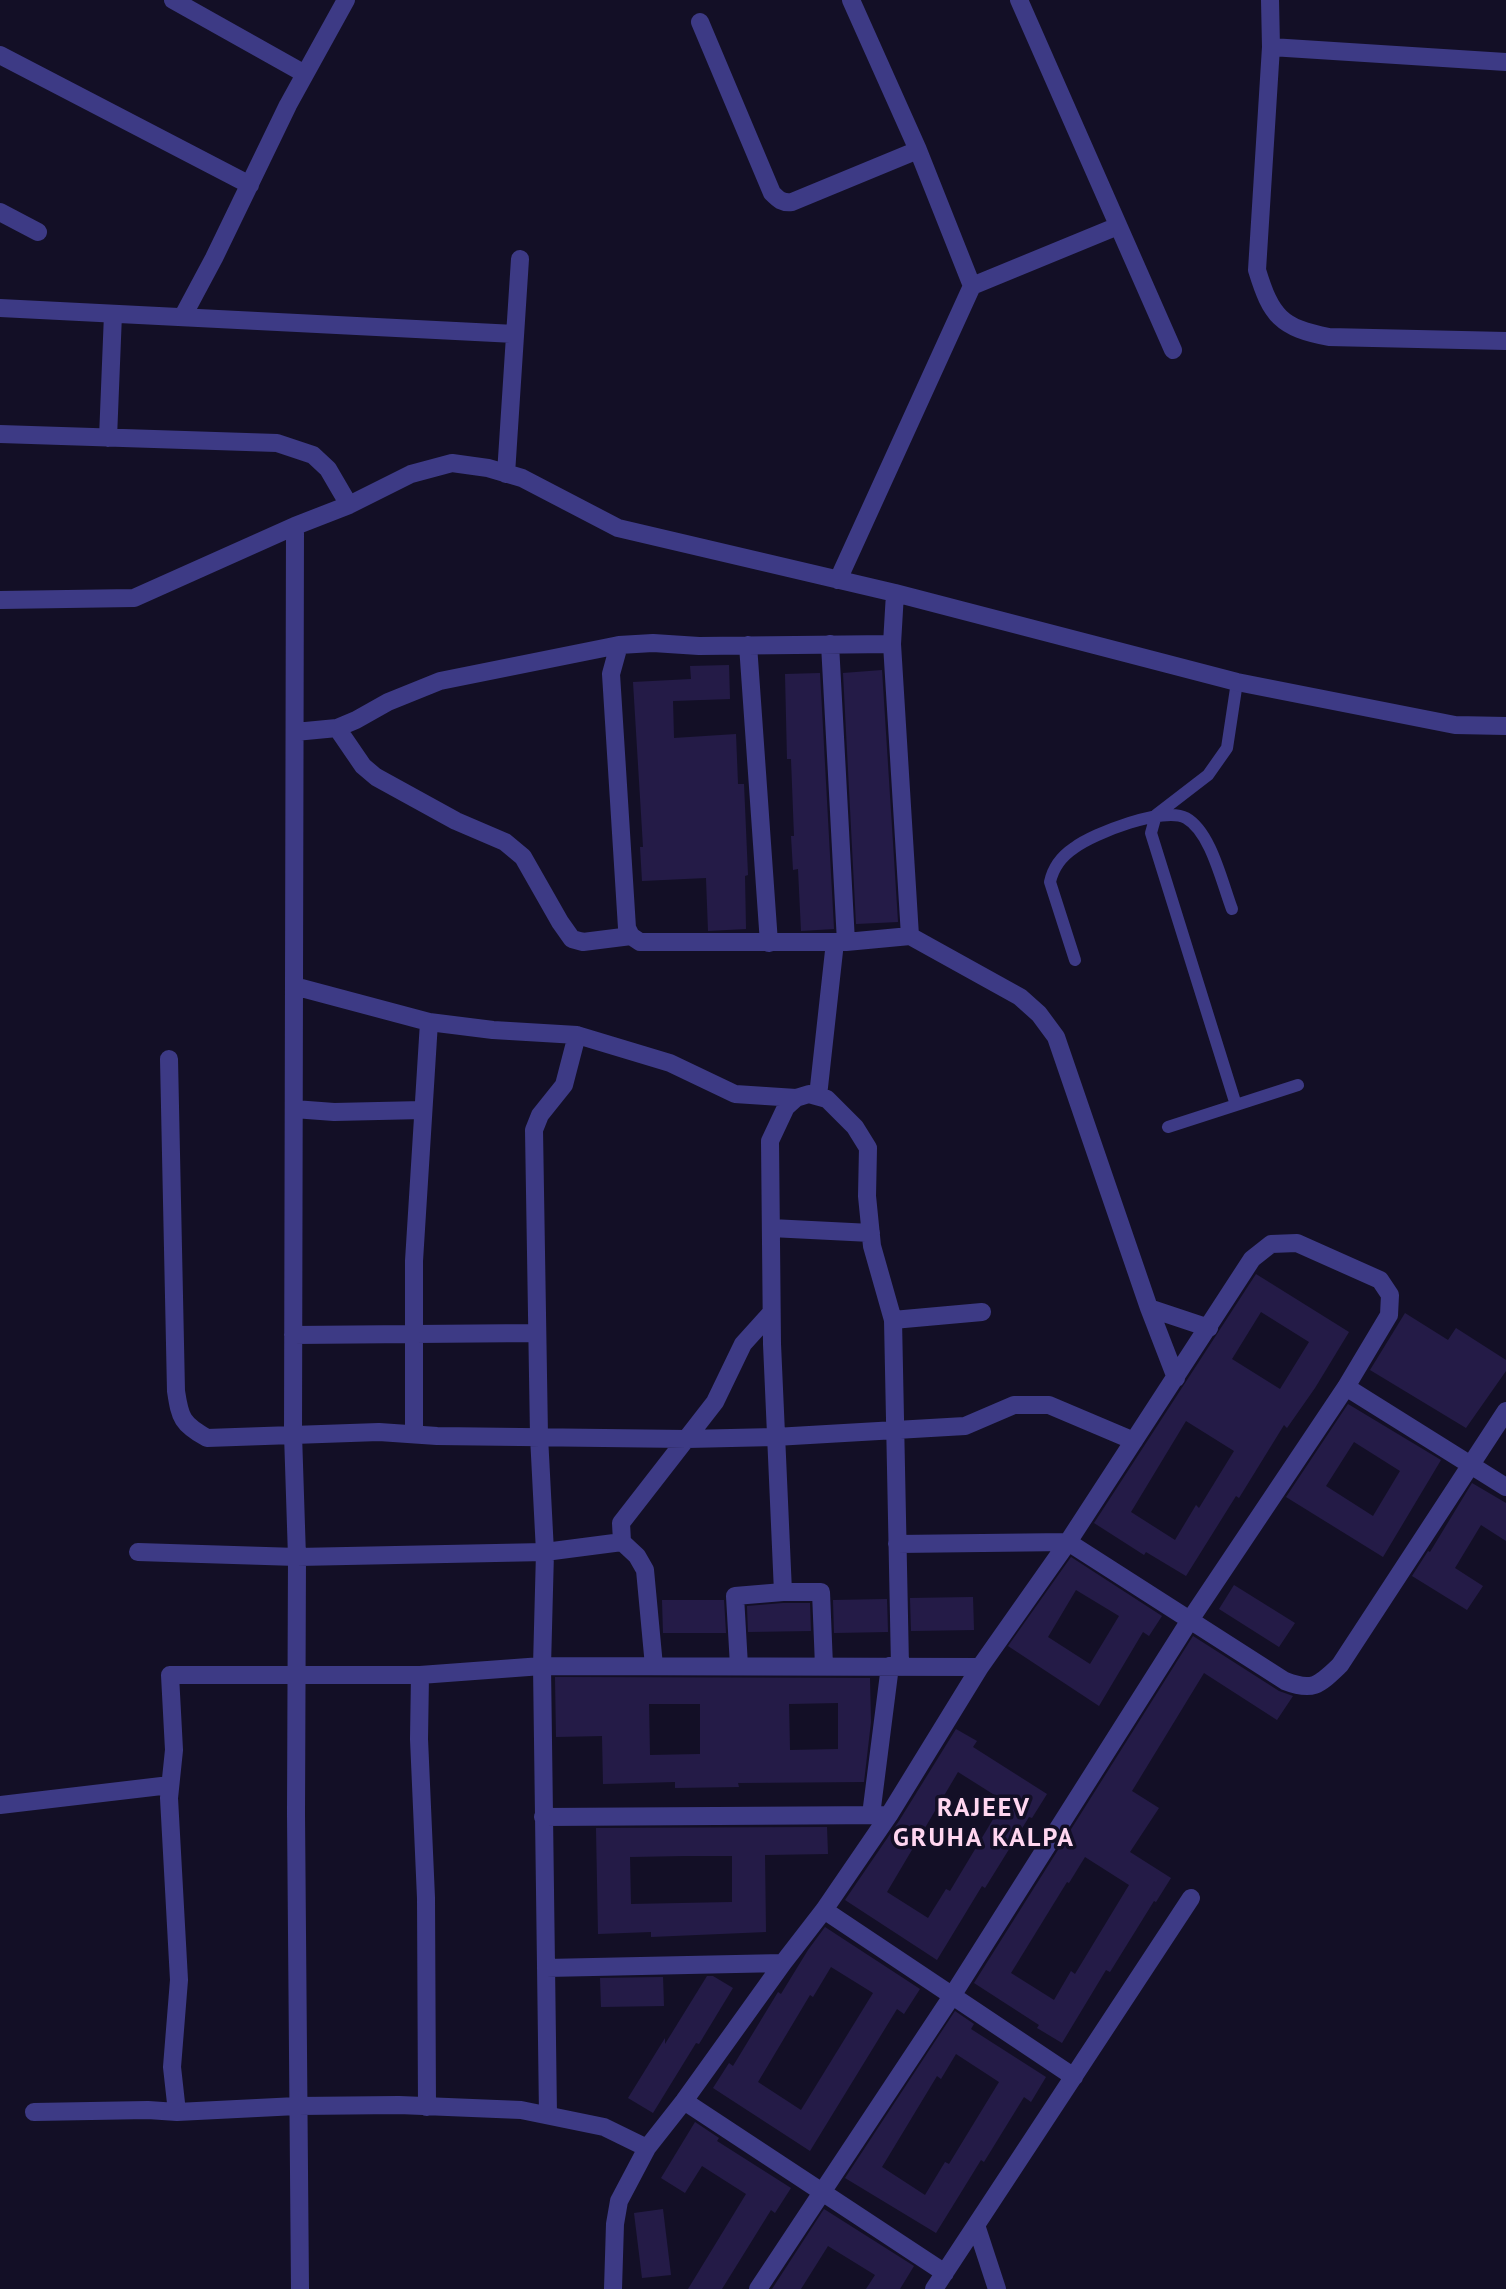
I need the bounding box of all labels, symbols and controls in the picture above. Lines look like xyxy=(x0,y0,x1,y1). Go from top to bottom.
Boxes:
district label: RAJEEV GRUHA KALPA xyxy=(894,1793,1074,1854)

